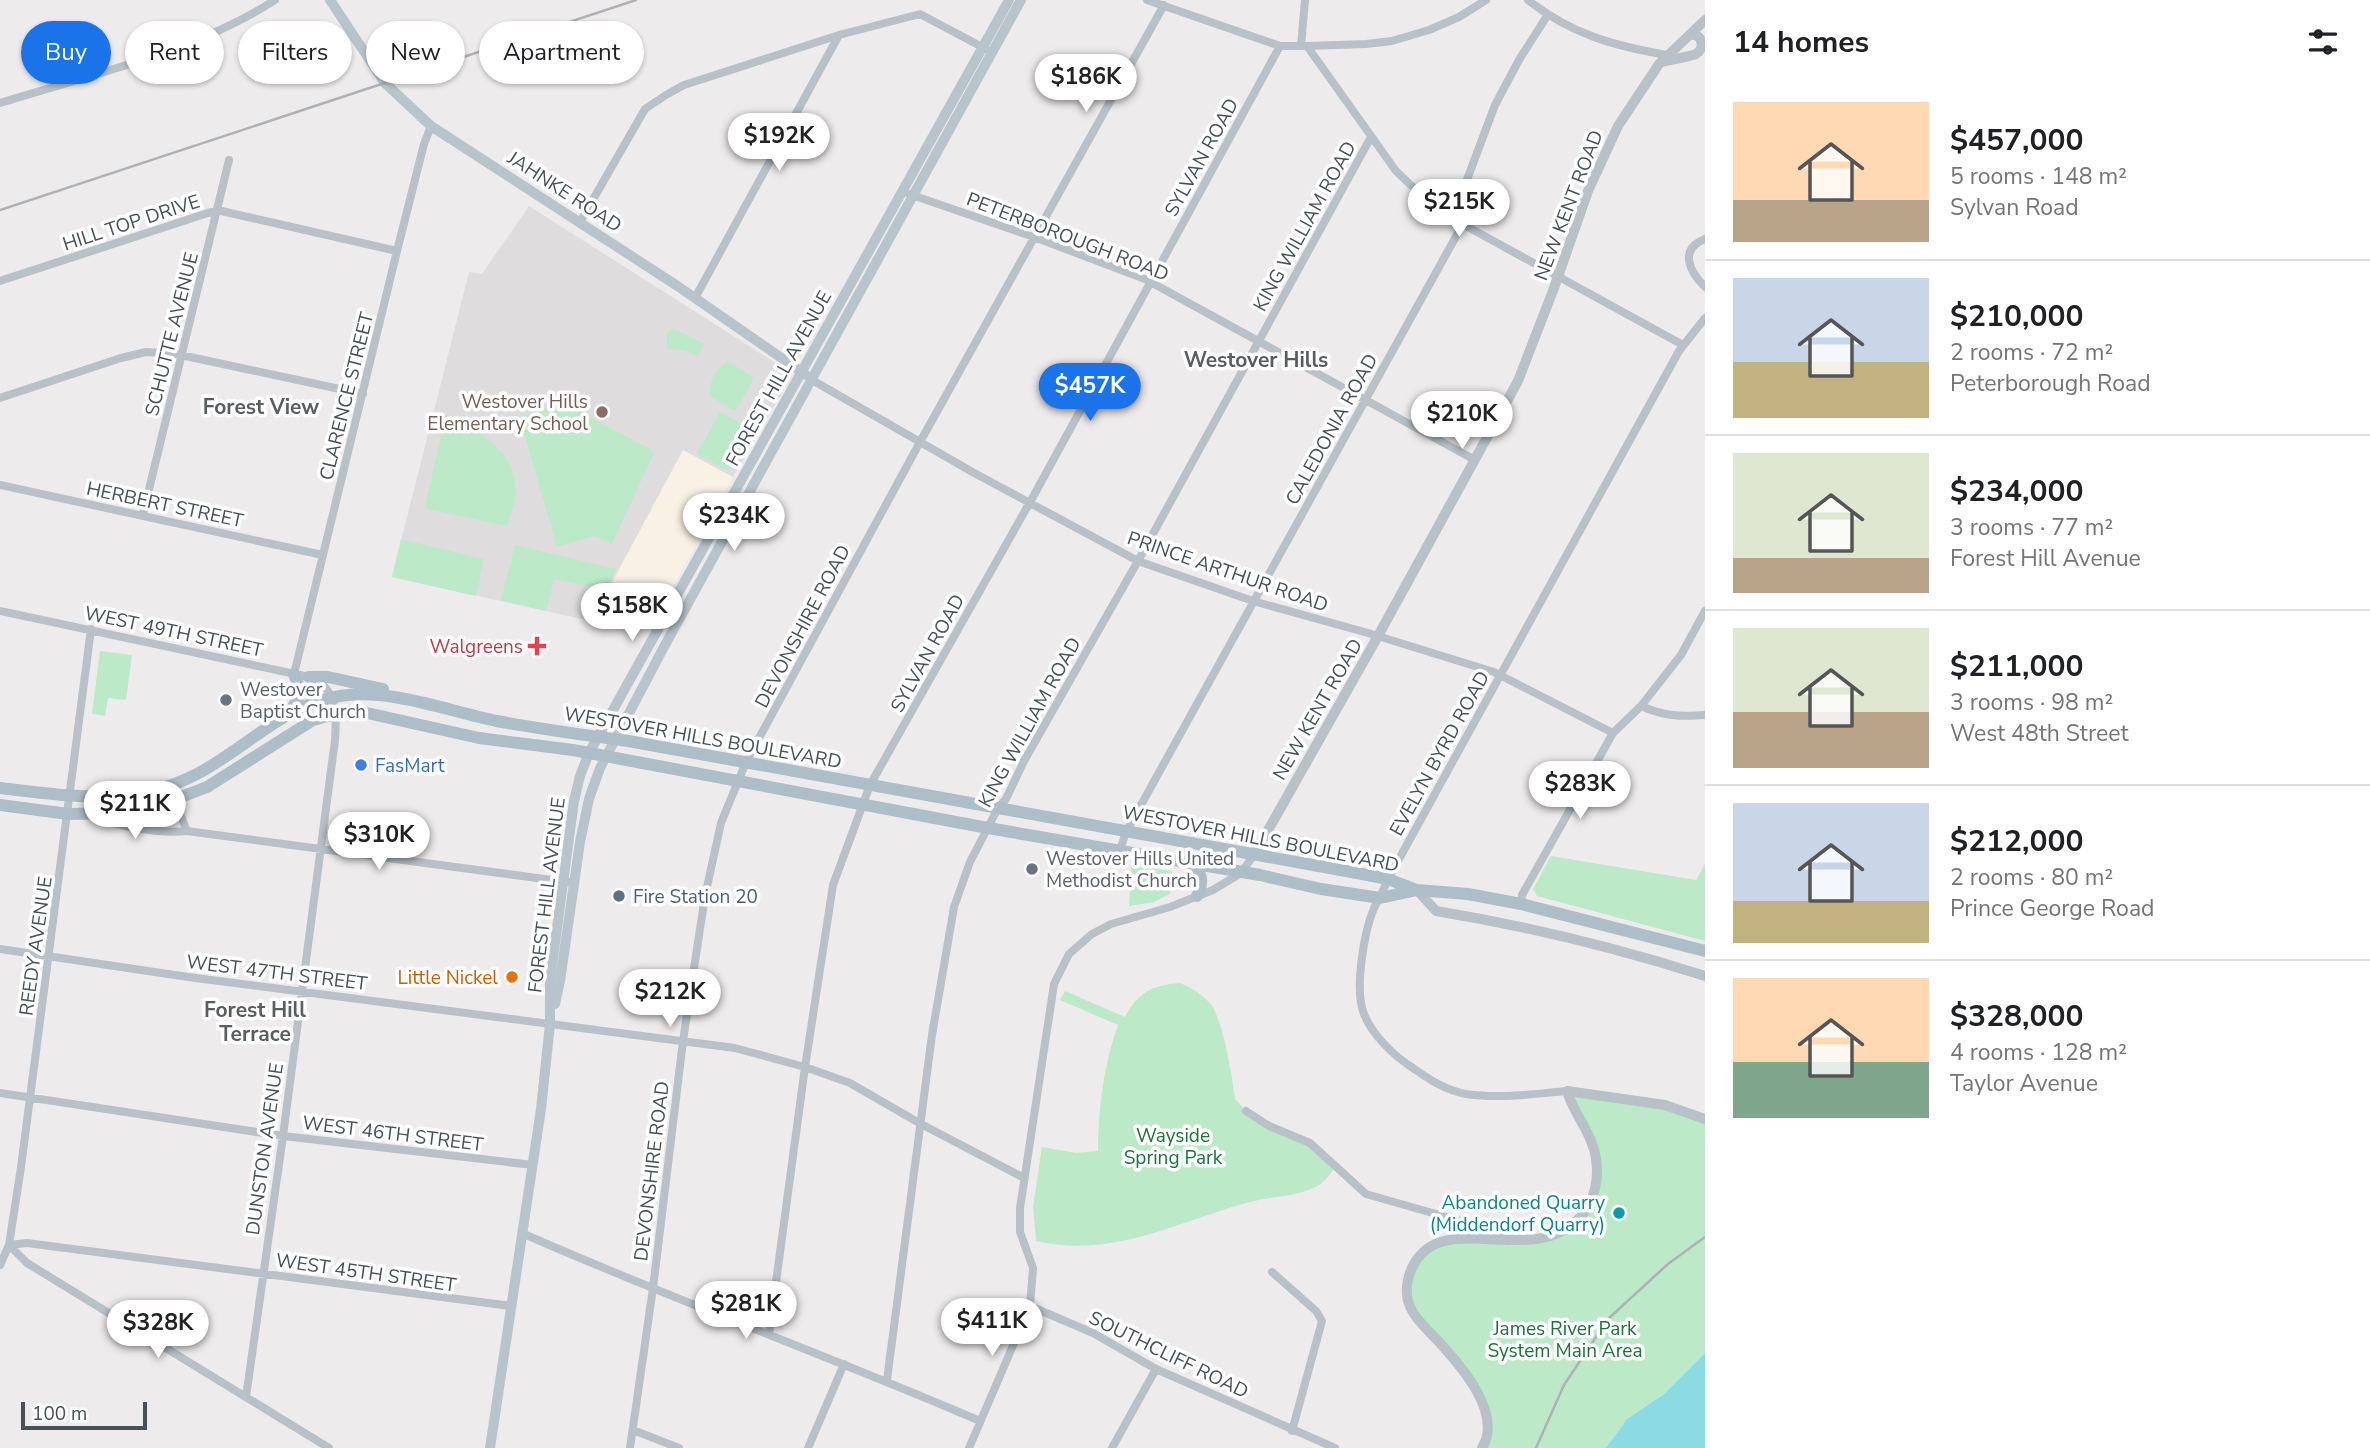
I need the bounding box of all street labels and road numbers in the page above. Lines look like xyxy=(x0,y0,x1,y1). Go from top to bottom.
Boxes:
street label: SYLVAN ROAD xyxy=(1159,94,1245,221)
street label: NEW KENT ROAD xyxy=(1528,126,1610,284)
street label: KING WILLIAM ROAD xyxy=(1247,137,1362,316)
street label: JAHNKE ROAD xyxy=(501,145,627,238)
street label: PETERBOROUGH ROAD xyxy=(963,186,1172,288)
street label: HILL TOP DRIVE xyxy=(59,189,203,257)
street label: SCHUTTE AVENUE xyxy=(139,250,205,419)
street label: FOREST HILL AVENUE xyxy=(720,286,838,471)
street label: CLARENCE STREET xyxy=(314,309,381,483)
street label: CALEDONIA ROAD xyxy=(1280,349,1384,510)
street label: HERBERT STREET xyxy=(84,476,246,534)
street label: PRINCE ARTHUR ROAD xyxy=(1124,525,1332,619)
street label: DEVONSHIRE ROAD xyxy=(749,540,857,713)
street label: SYLVAN ROAD xyxy=(885,590,971,717)
street label: WEST 49TH STREET xyxy=(82,600,266,664)
street label: KING WILLIAM ROAD xyxy=(972,633,1087,812)
street label: NEW KENT ROAD xyxy=(1267,634,1369,785)
street label: EVELYN BYRD ROAD xyxy=(1384,666,1496,841)
street label: WESTOVER HILLS BOULEVARD xyxy=(562,701,844,775)
street label: FOREST HILL AVENUE xyxy=(522,796,572,994)
street label: WESTOVER HILLS BOULEVARD xyxy=(1120,799,1401,879)
street label: REEDY AVENUE xyxy=(13,875,59,1017)
street label: WEST 47TH STREET xyxy=(185,949,369,997)
street label: DUNSTON AVENUE xyxy=(240,1061,290,1237)
street label: DEVONSHIRE ROAD xyxy=(628,1080,676,1263)
street label: WEST 46TH STREET xyxy=(301,1110,485,1158)
street label: WEST 45TH STREET xyxy=(274,1247,458,1299)
street label: SOUTHCLIFF ROAD xyxy=(1084,1305,1253,1405)

